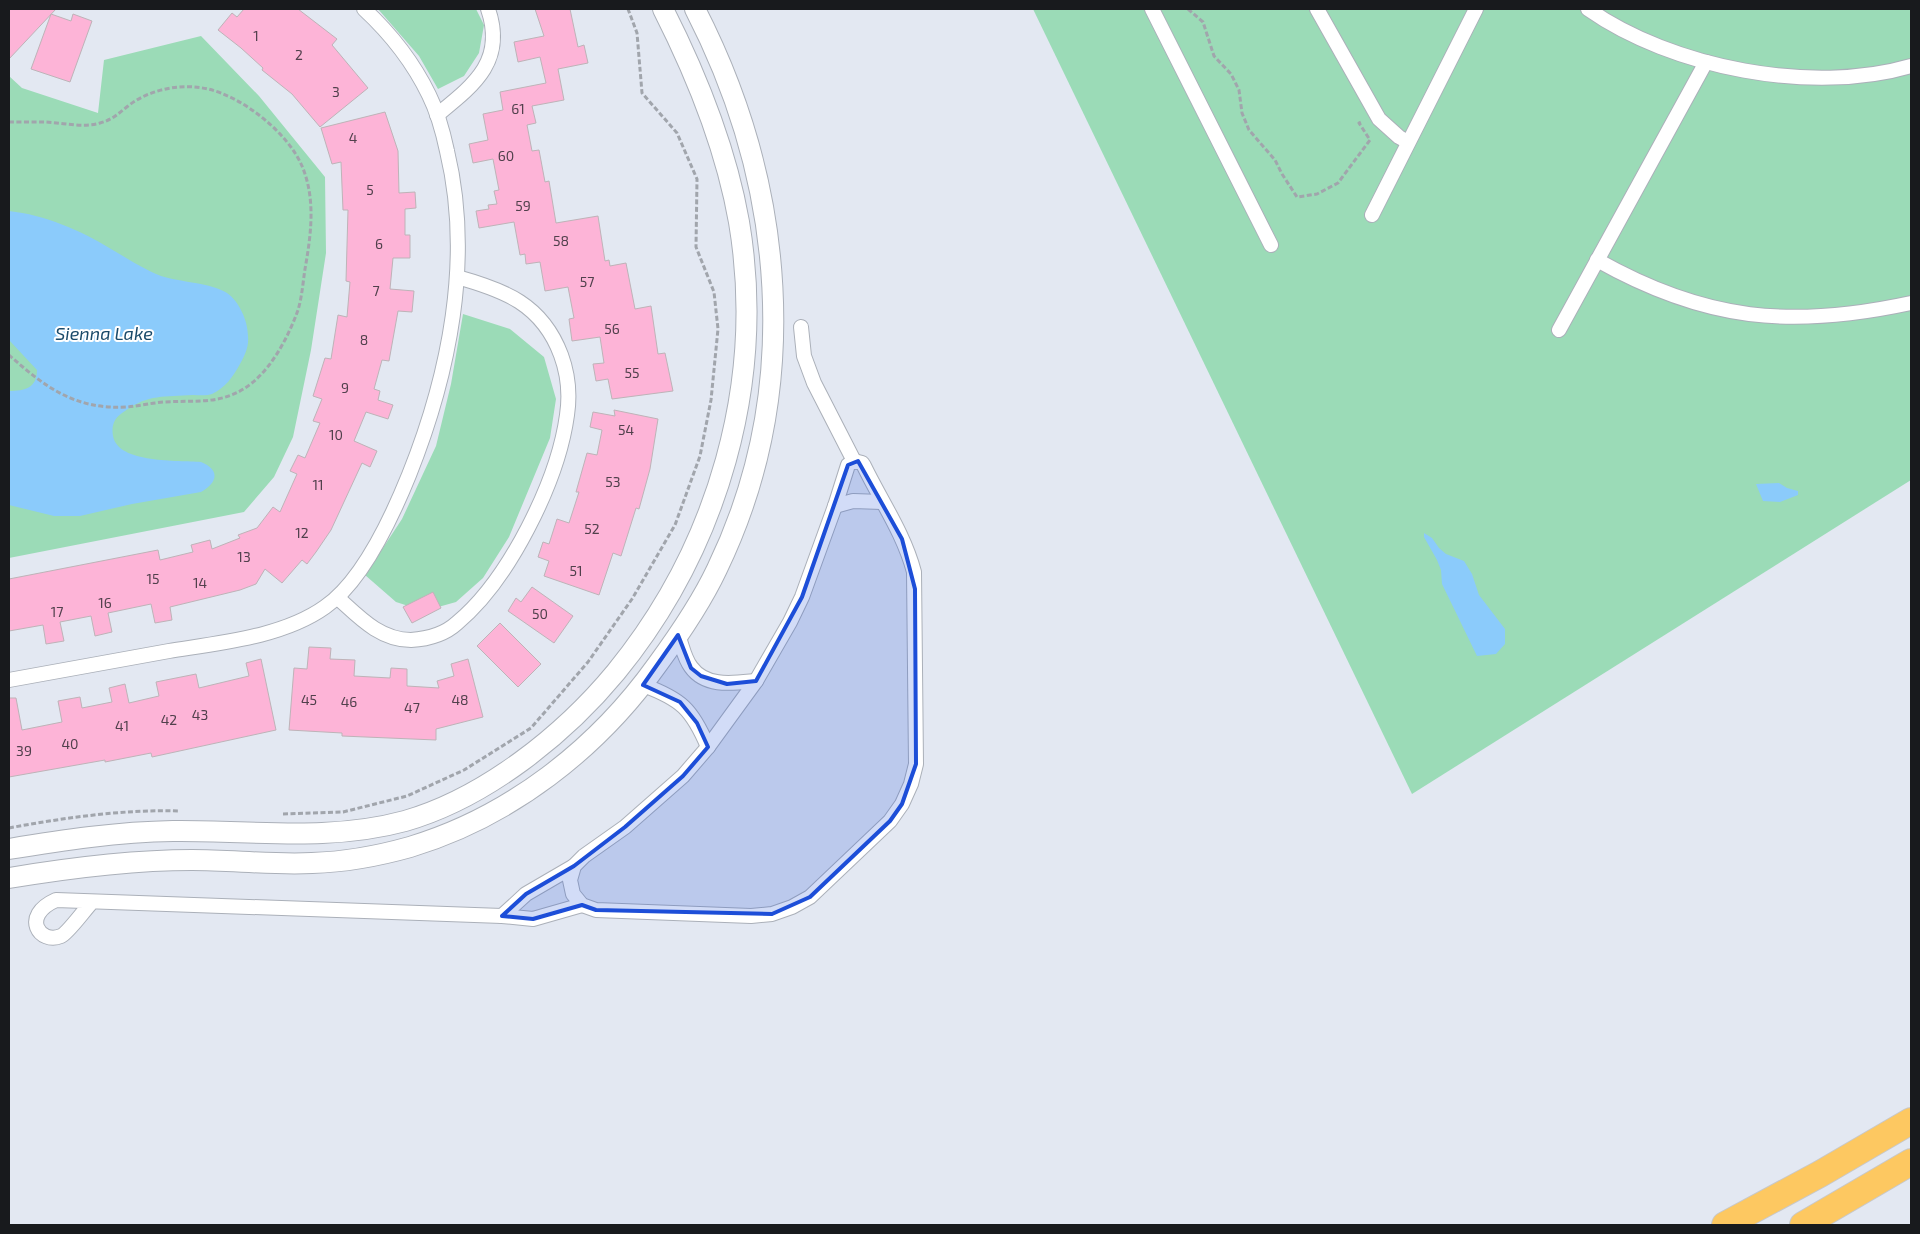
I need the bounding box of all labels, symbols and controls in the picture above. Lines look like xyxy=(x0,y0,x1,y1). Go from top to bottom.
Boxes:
house number: 1 xyxy=(253,27,259,44)
house number: 2 xyxy=(295,46,303,63)
house number: 3 xyxy=(332,83,340,100)
house number: 61 xyxy=(511,100,525,117)
house number: 4 xyxy=(349,129,357,146)
house number: 60 xyxy=(498,147,514,164)
house number: 5 xyxy=(366,181,374,198)
house number: 59 xyxy=(515,197,531,214)
house number: 58 xyxy=(553,232,569,249)
house number: 6 xyxy=(375,235,383,252)
house number: 57 xyxy=(580,273,594,290)
house number: 7 xyxy=(372,282,380,299)
house number: 56 xyxy=(604,320,620,337)
water label: Sienna Lake xyxy=(55,322,153,344)
house number: 8 xyxy=(360,331,368,348)
house number: 55 xyxy=(624,364,640,381)
house number: 9 xyxy=(341,379,349,396)
house number: 54 xyxy=(618,421,634,438)
house number: 10 xyxy=(329,426,343,443)
house number: 53 xyxy=(605,473,621,490)
house number: 11 xyxy=(312,476,324,493)
house number: 52 xyxy=(584,520,600,537)
house number: 12 xyxy=(295,524,309,541)
house number: 13 xyxy=(237,548,251,565)
house number: 51 xyxy=(569,562,583,579)
house number: 15 xyxy=(146,570,160,587)
house number: 14 xyxy=(193,574,207,591)
house number: 16 xyxy=(98,594,112,611)
house number: 17 xyxy=(51,603,63,620)
house number: 50 xyxy=(532,605,548,622)
house number: 45 xyxy=(301,691,317,708)
house number: 48 xyxy=(451,691,469,708)
house number: 46 xyxy=(341,693,357,710)
house number: 47 xyxy=(404,699,420,716)
house number: 43 xyxy=(192,706,208,723)
house number: 42 xyxy=(161,711,177,728)
house number: 41 xyxy=(115,717,129,734)
house number: 40 xyxy=(61,735,79,752)
house number: 39 xyxy=(16,742,32,759)

